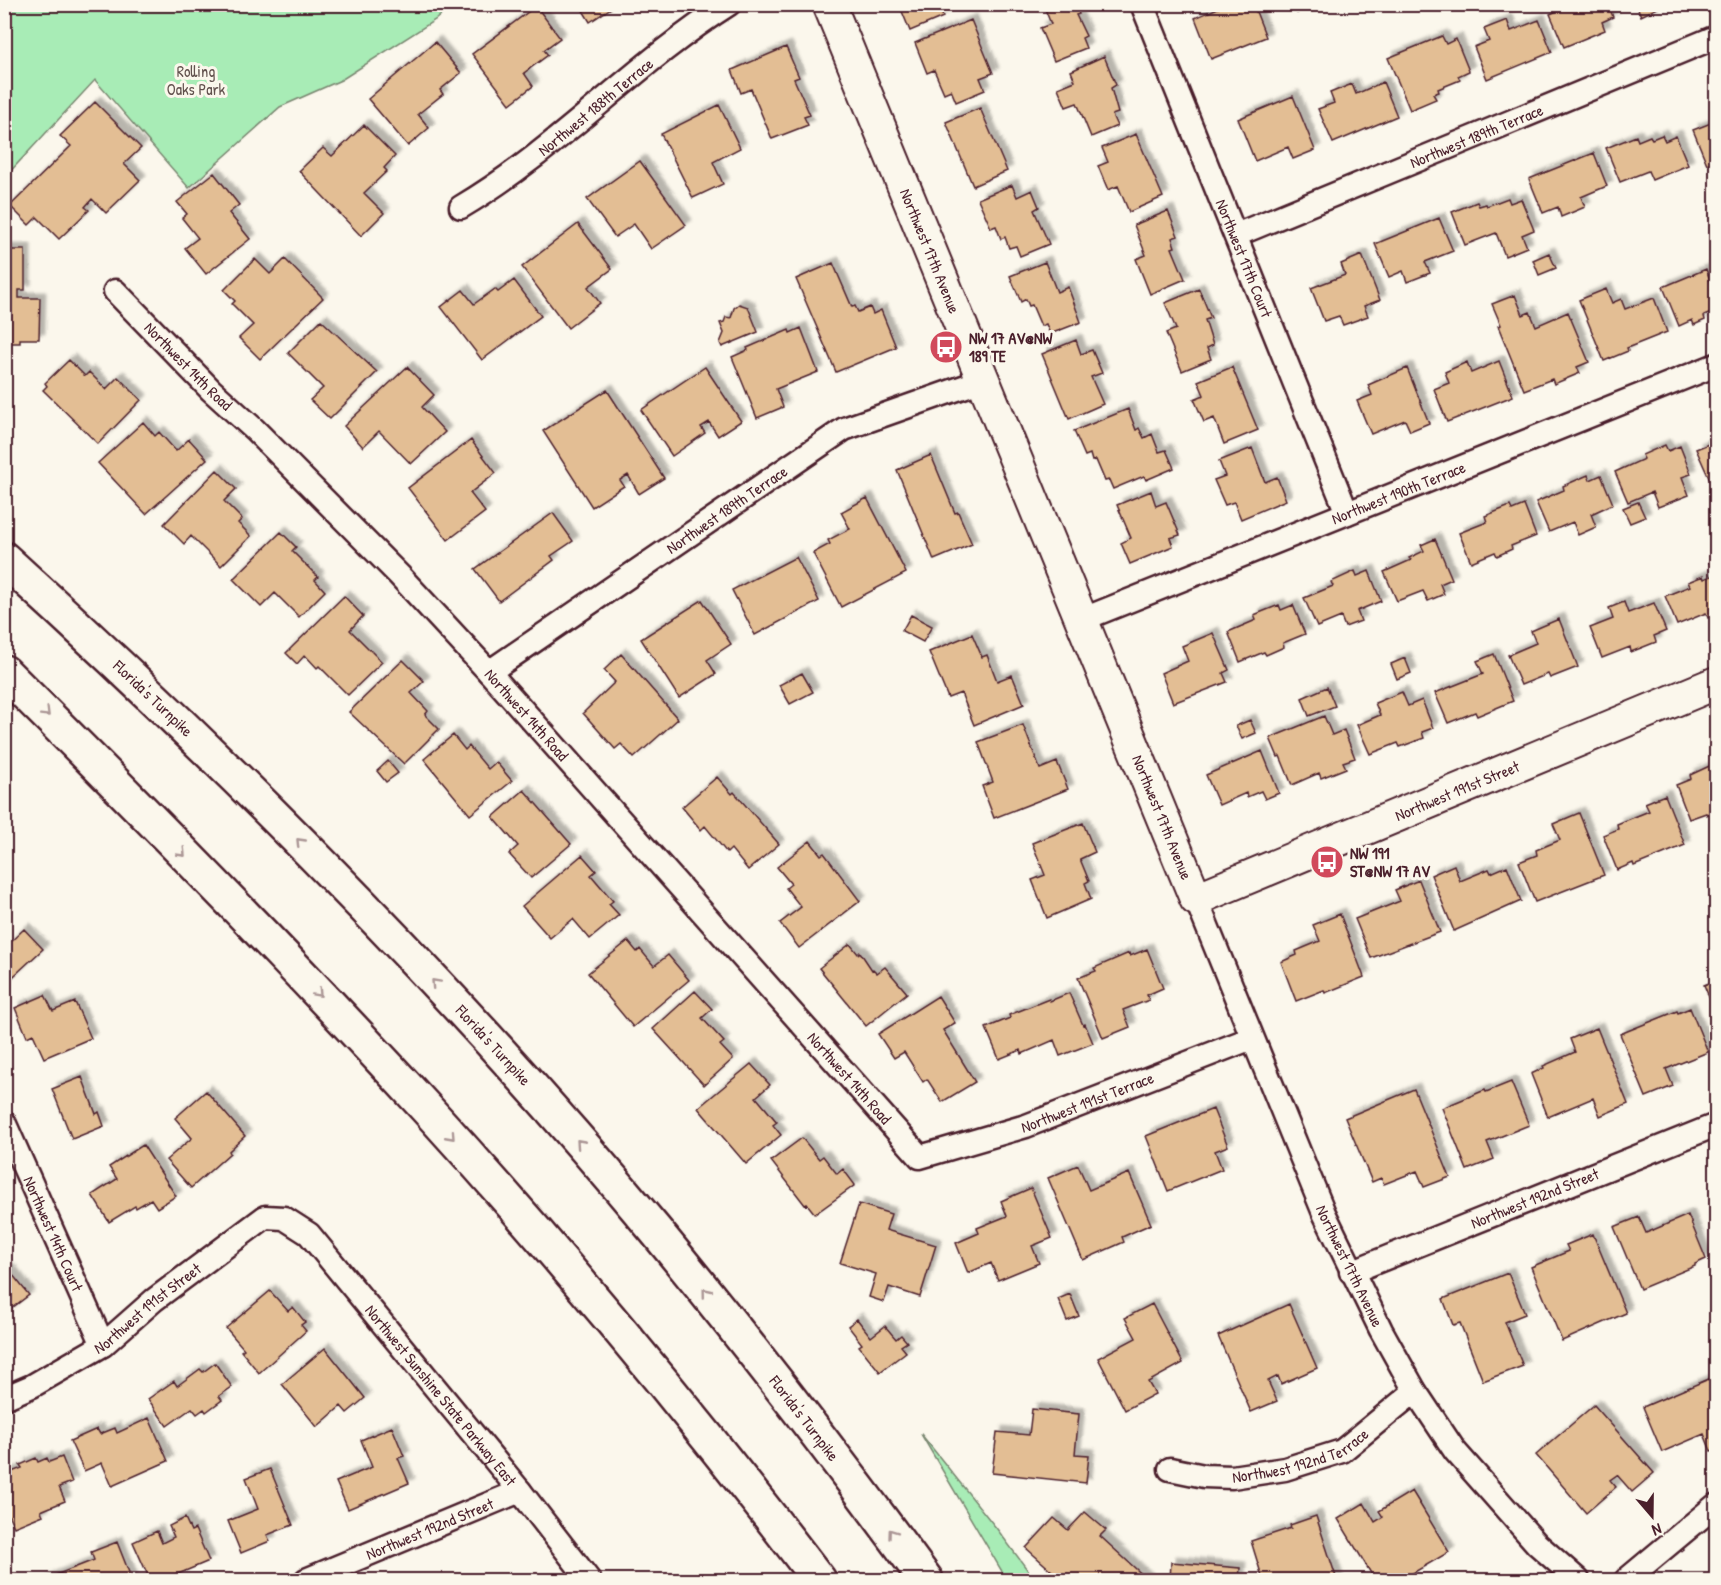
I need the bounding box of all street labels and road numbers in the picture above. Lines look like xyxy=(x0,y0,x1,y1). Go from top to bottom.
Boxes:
street label: Northwest 188th Terrace xyxy=(533,52,658,161)
street label: Northwest 189th Terrace xyxy=(1406,98,1547,173)
street label: Northwest 17th Avenue xyxy=(895,185,966,317)
street label: Northwest 17th Court xyxy=(1211,196,1278,321)
street label: Northwest 14th Road xyxy=(140,317,237,415)
street label: Northwest 190th Terrace xyxy=(1328,456,1469,529)
street label: Northwest 189th Terrace xyxy=(662,460,792,559)
street label: Florida's Turnpike xyxy=(108,654,198,742)
street label: Northwest 14th Road xyxy=(480,664,574,765)
street label: Northwest 17th Avenue xyxy=(1127,752,1198,883)
street label: Northwest 191st Street xyxy=(1392,755,1523,826)
street label: Florida's Turnpike xyxy=(450,999,537,1091)
street label: Northwest 14th Road xyxy=(803,1027,897,1129)
street label: Northwest 191st Terrace xyxy=(1019,1066,1157,1138)
street label: Northwest 192nd Street xyxy=(1467,1162,1602,1234)
street label: Northwest 14th Court xyxy=(18,1173,89,1295)
street label: Northwest 17th Avenue xyxy=(1311,1202,1389,1331)
street label: Northwest 191st Street xyxy=(90,1257,206,1359)
street label: Northwest Sunshine State Parkway East xyxy=(360,1300,522,1490)
street label: Florida's Turnpike xyxy=(764,1370,845,1466)
street label: Northwest 192nd Terrace xyxy=(1231,1422,1373,1488)
street label: Northwest 192nd Street xyxy=(363,1492,497,1565)

